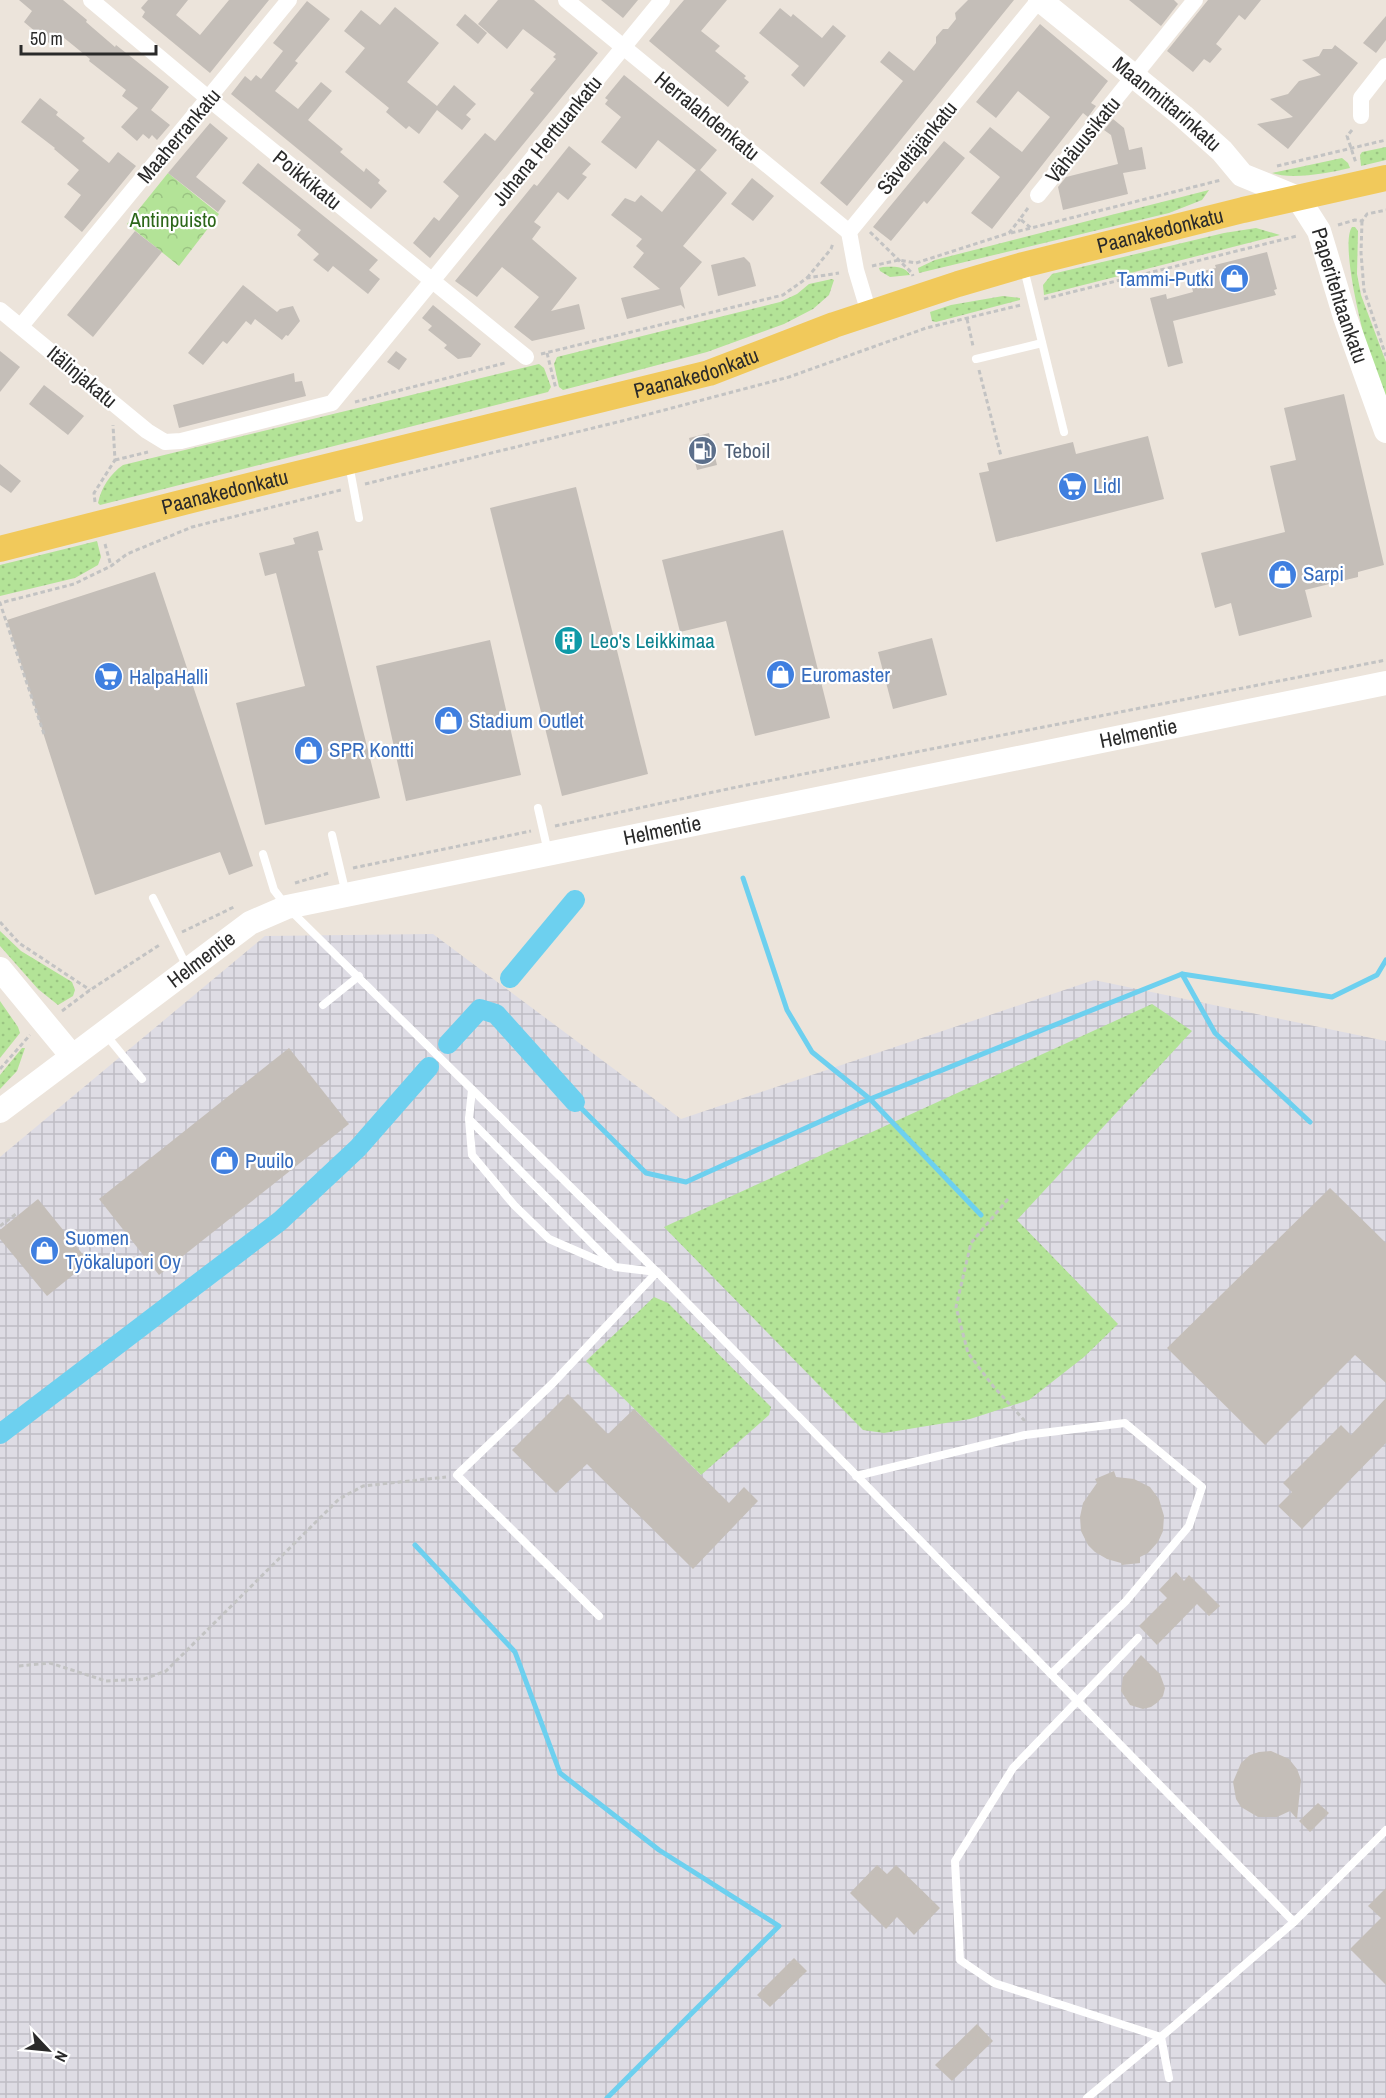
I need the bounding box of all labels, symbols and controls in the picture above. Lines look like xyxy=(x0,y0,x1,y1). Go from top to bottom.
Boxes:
scale bar xyxy=(21,18,156,56)
text: 50 m xyxy=(30,26,63,51)
street label: Maanmittarinkatu xyxy=(1106,49,1228,158)
street label: Herralahdenkatu xyxy=(649,64,766,167)
street label: Juhana Herttuankatu xyxy=(485,69,608,212)
street label: Maaherrankatu xyxy=(130,82,227,189)
street label: Vähäuusikatu xyxy=(1039,90,1127,189)
street label: Säveltäjänkatu xyxy=(870,95,963,201)
street label: Poikkikatu xyxy=(267,143,348,216)
street label: Paanakedonkatu xyxy=(1094,201,1226,260)
park label: Antinpuisto xyxy=(128,205,217,234)
street label: Paperitehtaankatu xyxy=(1305,224,1375,367)
shop icon: Tammi-Putki xyxy=(1219,263,1251,295)
place label: Tammi-Putki xyxy=(1117,264,1214,293)
street label: Itälinjakatu xyxy=(41,339,124,414)
street label: Paanakedonkatu xyxy=(630,340,763,405)
fuel station icon: Teboil xyxy=(687,435,719,467)
place label: Teboil xyxy=(724,436,770,465)
street label: Paanakedonkatu xyxy=(158,462,291,521)
supermarket icon: Lidl xyxy=(1056,470,1088,502)
place label: Lidl xyxy=(1093,471,1121,500)
shop icon: Sarpi xyxy=(1266,558,1298,590)
place label: Sarpi xyxy=(1303,559,1344,588)
building icon: Leo's Leikkimaa xyxy=(553,625,585,657)
place label: Leo's Leikkimaa xyxy=(590,626,715,655)
shop icon: Euromaster xyxy=(764,659,796,691)
place label: Euromaster xyxy=(801,660,890,689)
supermarket icon: HalpaHalli xyxy=(92,661,124,693)
place label: HalpaHalli xyxy=(129,662,208,691)
shop icon: Stadium Outlet xyxy=(432,705,464,737)
place label: Stadium Outlet xyxy=(469,706,584,735)
street label: Helmentie xyxy=(1097,711,1180,755)
shop icon: SPR Kontti xyxy=(292,734,324,766)
place label: SPR Kontti xyxy=(329,735,414,764)
street label: Helmentie xyxy=(621,808,703,852)
street label: Helmentie xyxy=(161,924,241,994)
shop icon: Puuilo xyxy=(208,1145,240,1177)
place label: Puuilo xyxy=(245,1146,294,1175)
place label: Suomen Työkalupori Oy xyxy=(65,1223,181,1276)
shop icon: Suomen Työkalupori Oy xyxy=(28,1234,60,1266)
north arrow xyxy=(18,2020,78,2080)
text: N xyxy=(50,2047,73,2066)

